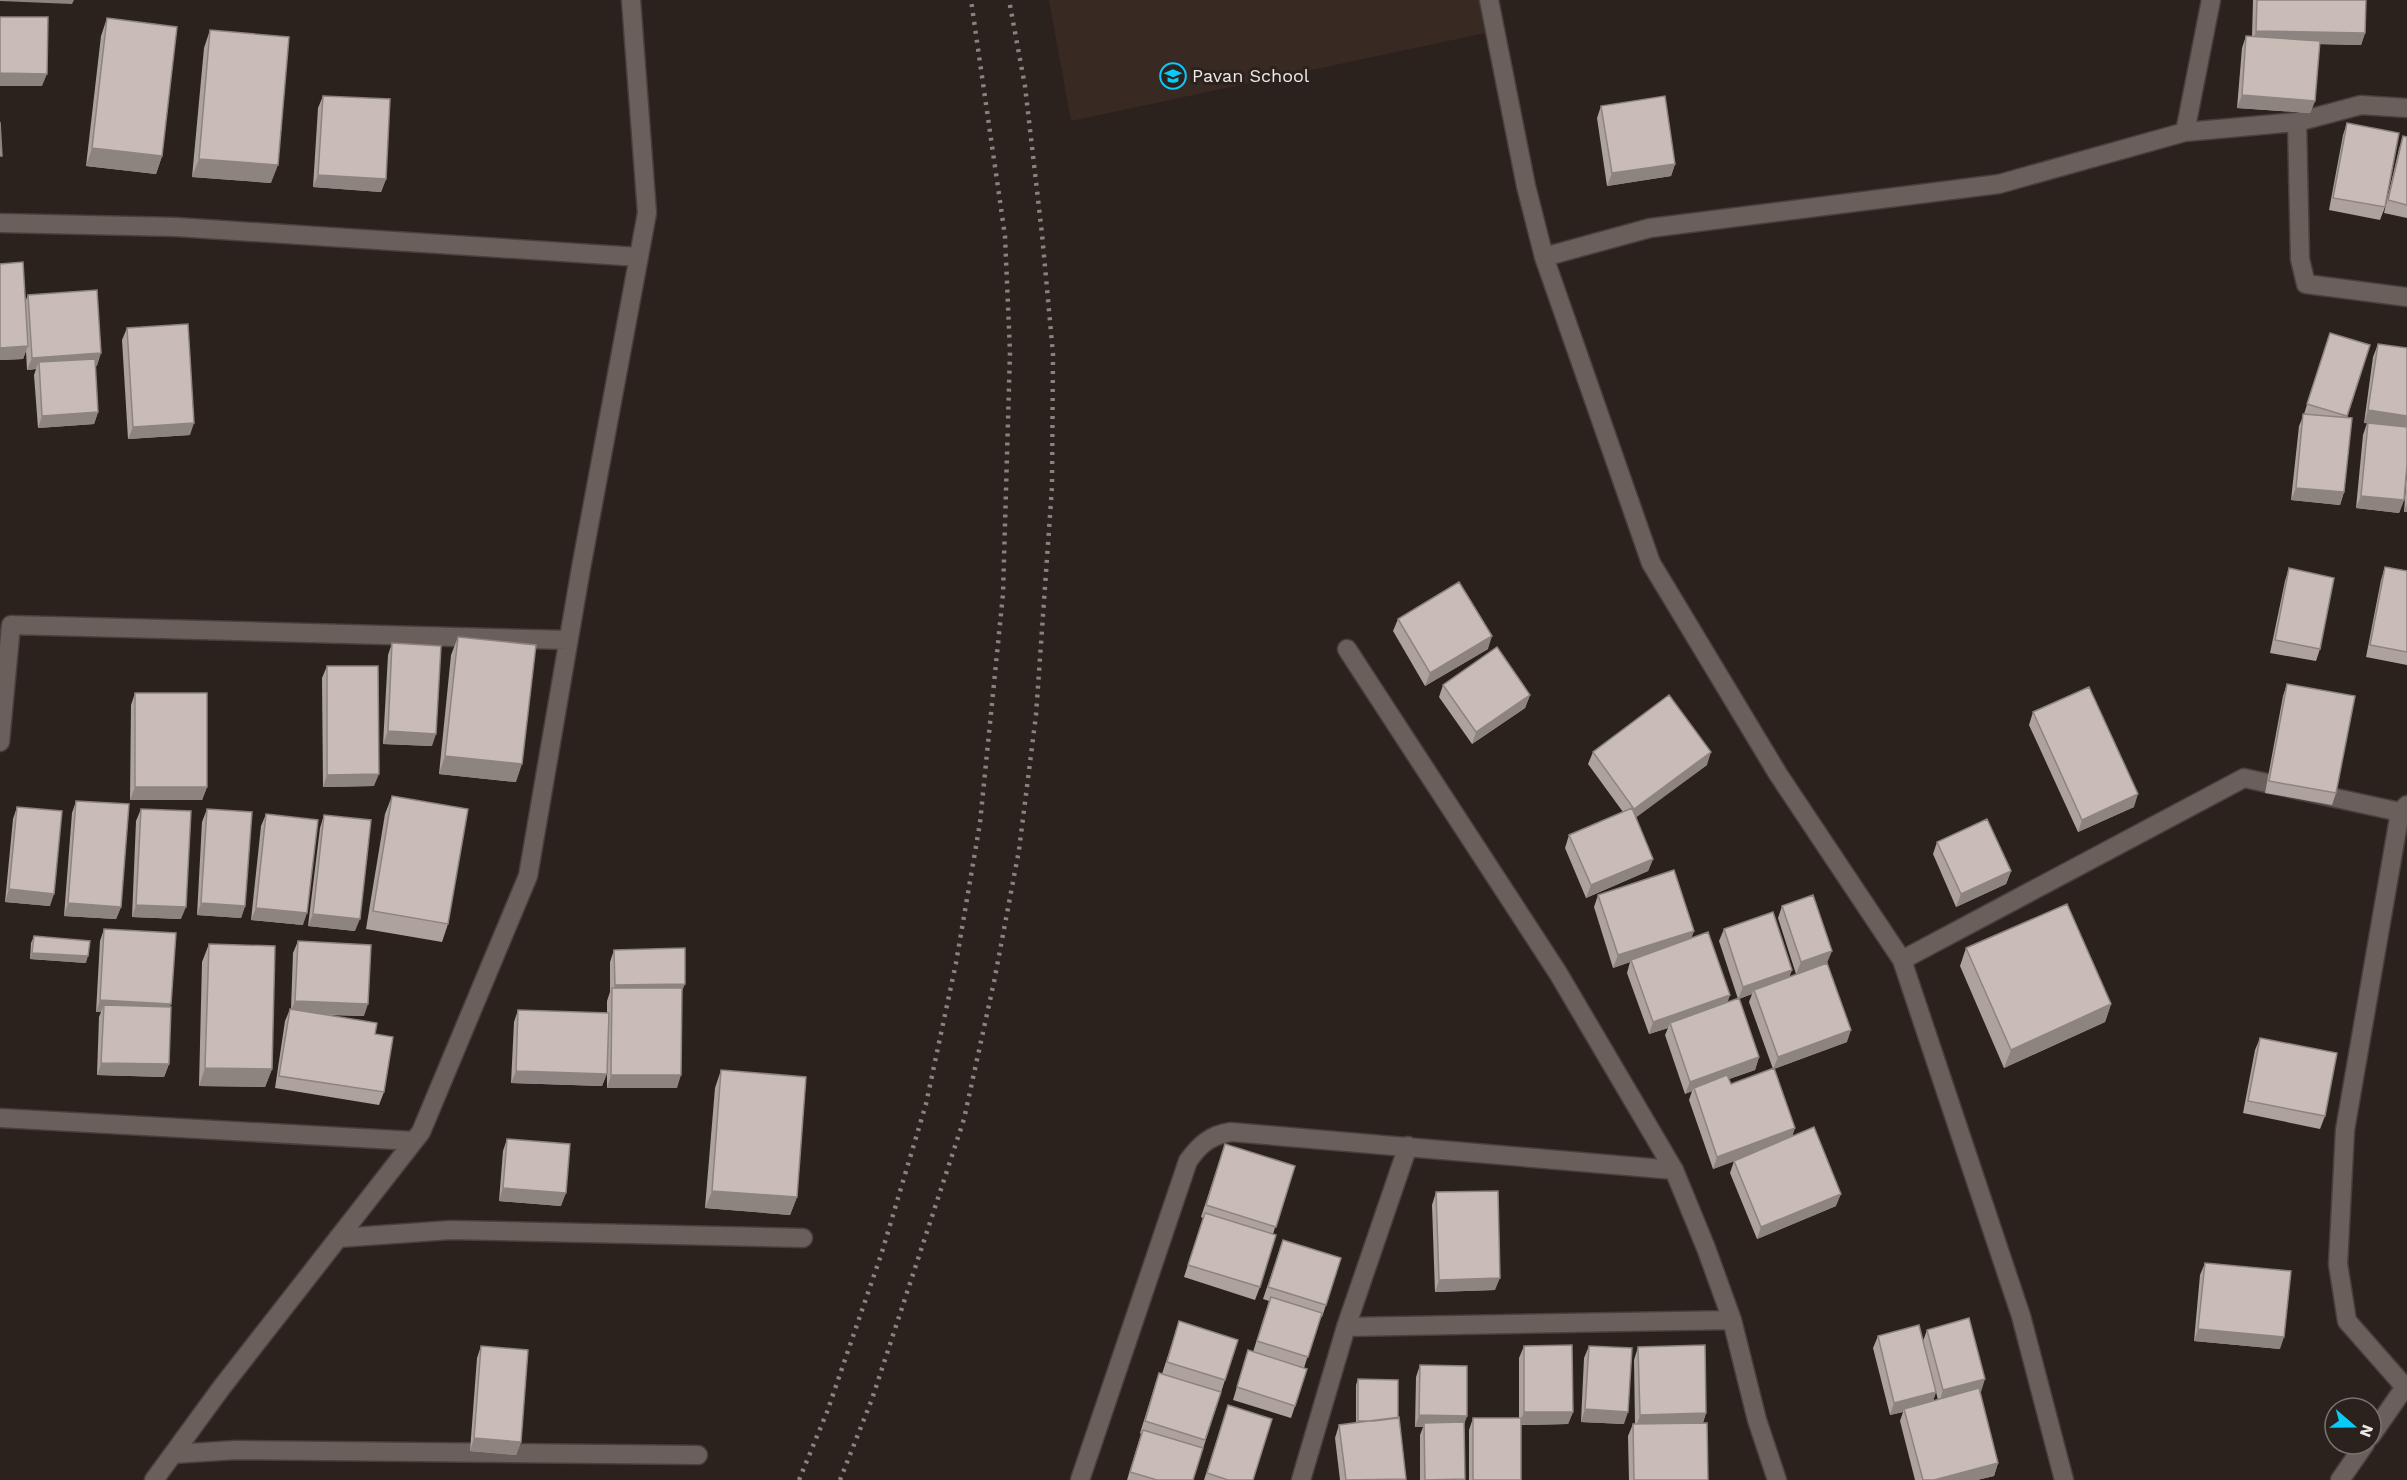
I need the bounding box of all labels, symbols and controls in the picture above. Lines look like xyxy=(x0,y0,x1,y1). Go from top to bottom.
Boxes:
school or university icon: Pavan School xyxy=(1158,61,1188,91)
place label: Pavan School xyxy=(1192,65,1310,86)
north arrow xyxy=(2323,1396,2383,1456)
text: N xyxy=(2356,1422,2378,1440)

